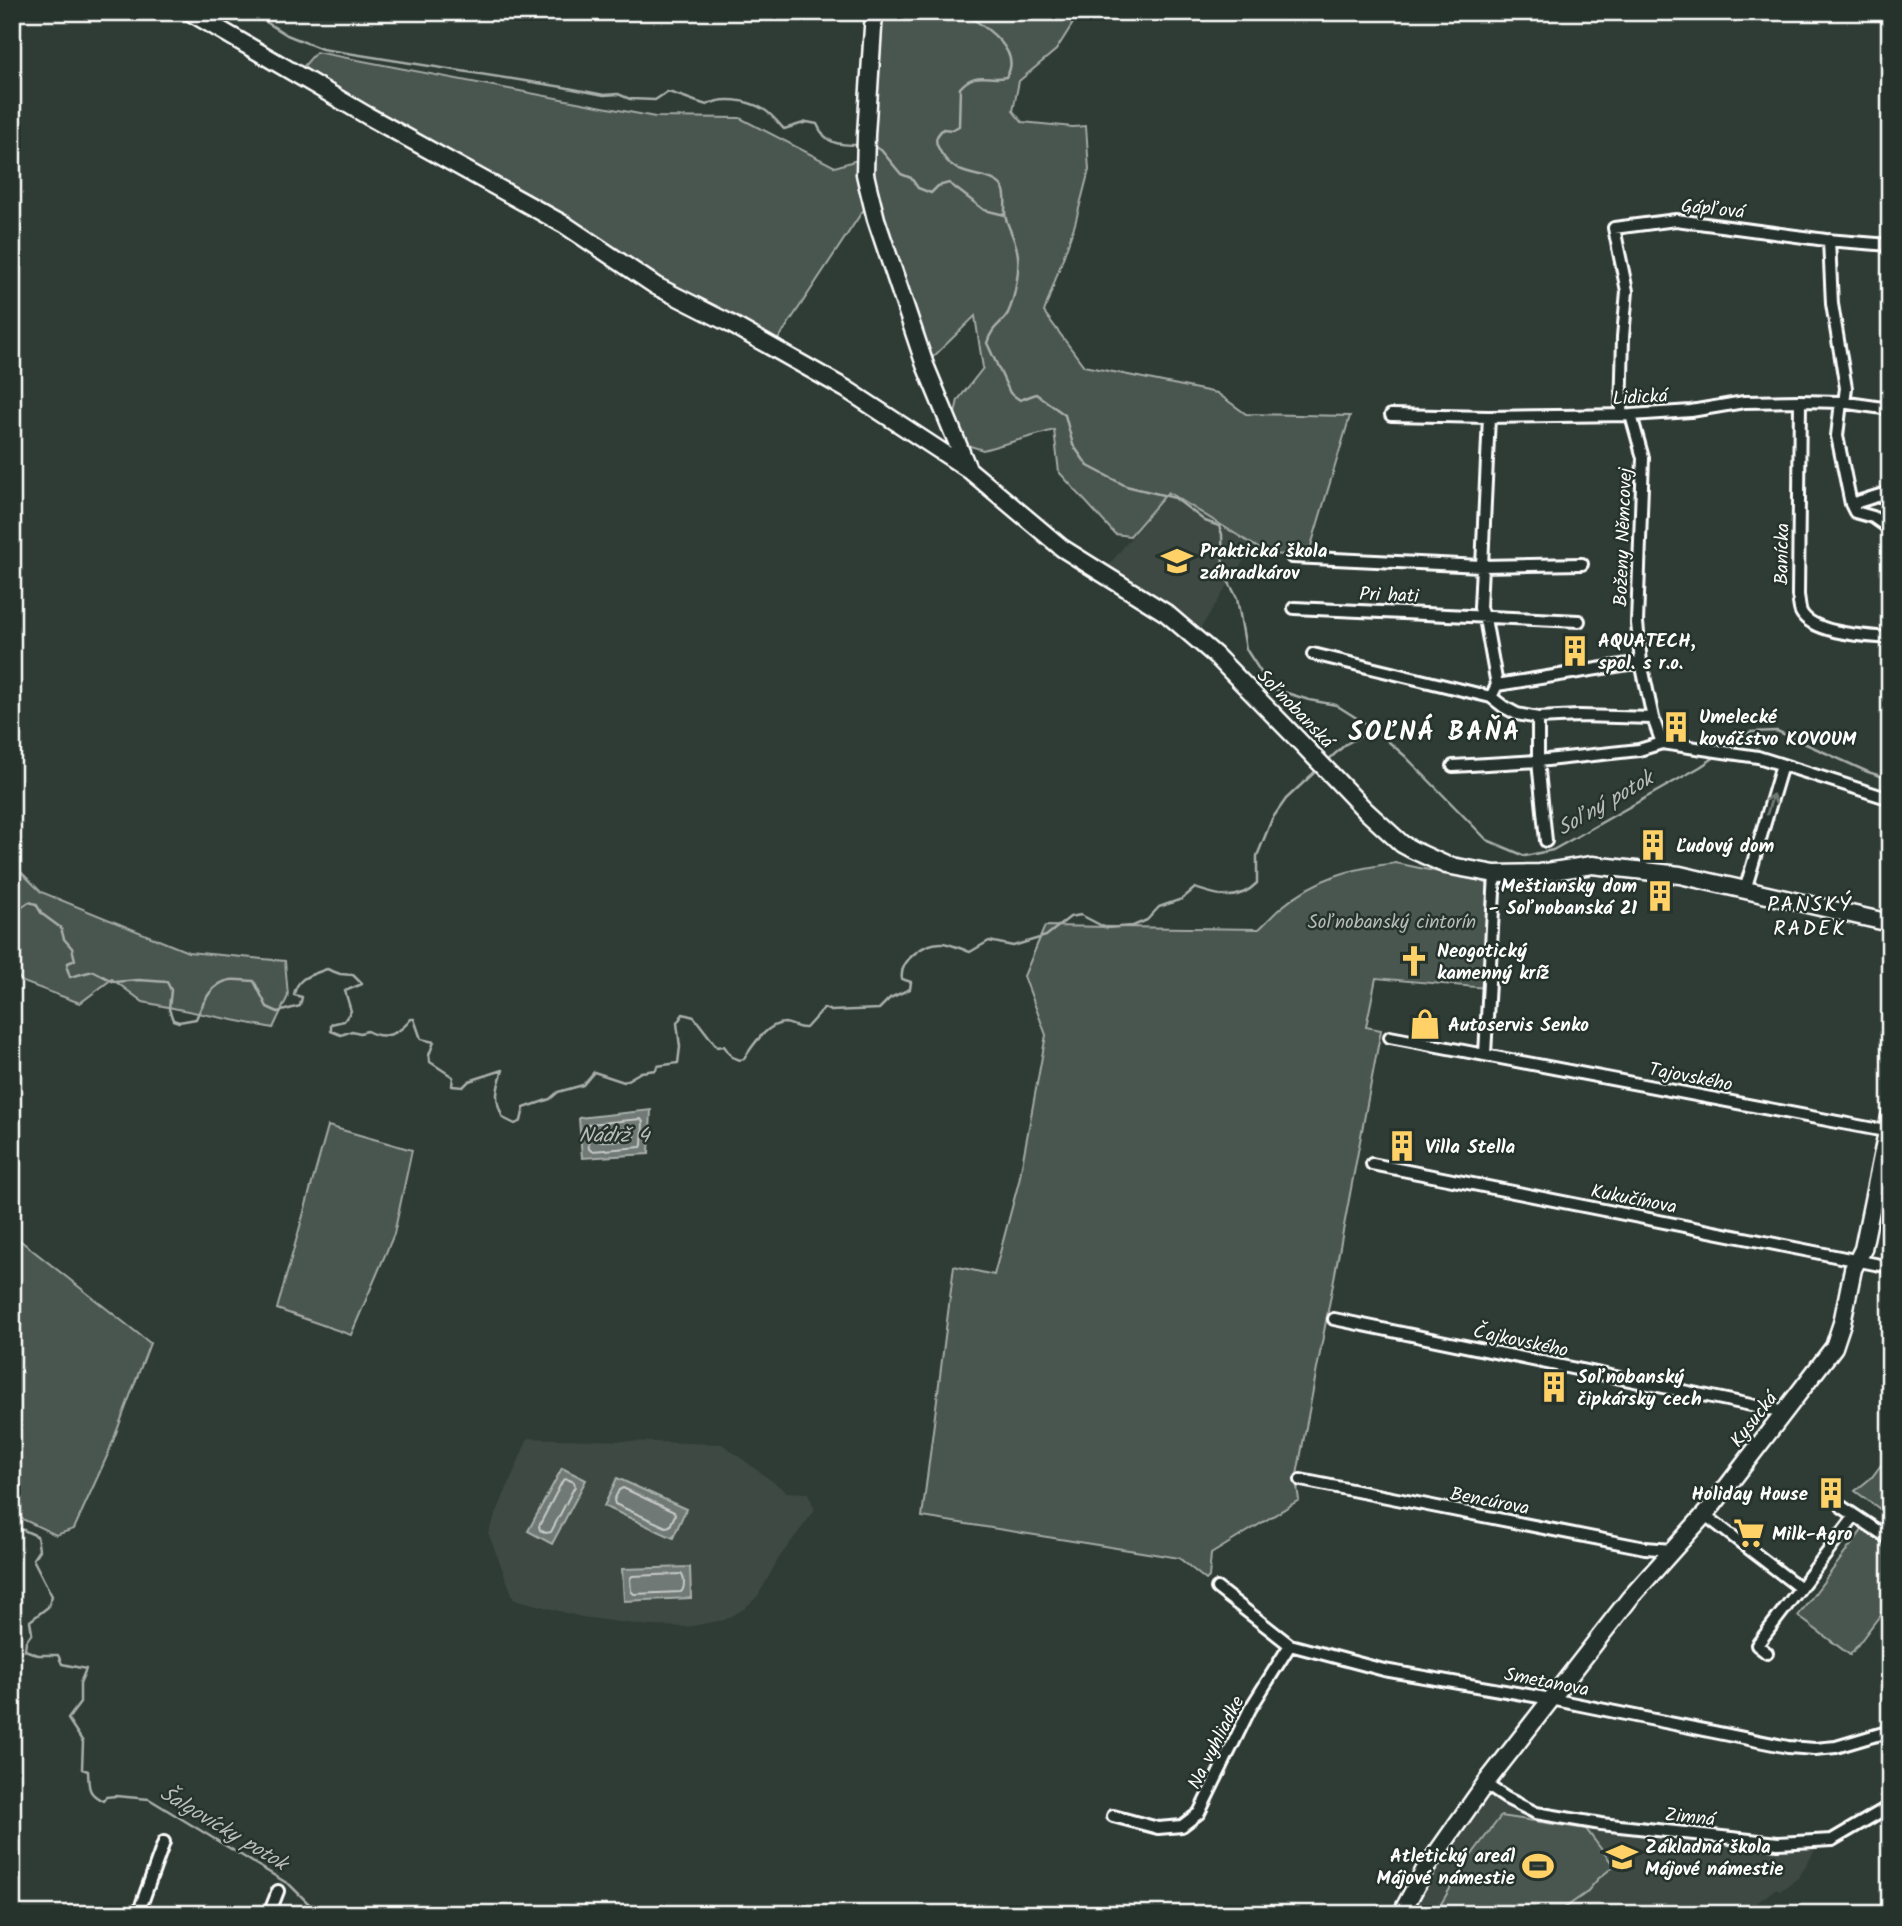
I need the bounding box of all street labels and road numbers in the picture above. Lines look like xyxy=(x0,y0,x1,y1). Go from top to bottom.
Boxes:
street label: Gápľová xyxy=(1680,192,1748,228)
street label: Lidická xyxy=(1612,381,1670,414)
street label: Boženy Němcovej xyxy=(1607,466,1641,607)
street label: Banícka xyxy=(1767,523,1799,585)
street label: Pri hati xyxy=(1359,580,1421,612)
street label: Soľnobanská xyxy=(1249,663,1342,758)
street label: Tajovského xyxy=(1646,1055,1735,1101)
street label: Kukučínova xyxy=(1588,1177,1679,1223)
street label: Čajkovského xyxy=(1470,1317,1571,1367)
street label: Kysucká xyxy=(1723,1384,1787,1455)
street label: Bencúrova xyxy=(1447,1480,1532,1524)
street label: Smetanova xyxy=(1502,1660,1592,1706)
street label: Na vyhliadke xyxy=(1180,1690,1253,1795)
street label: Zimná xyxy=(1663,1800,1718,1836)

